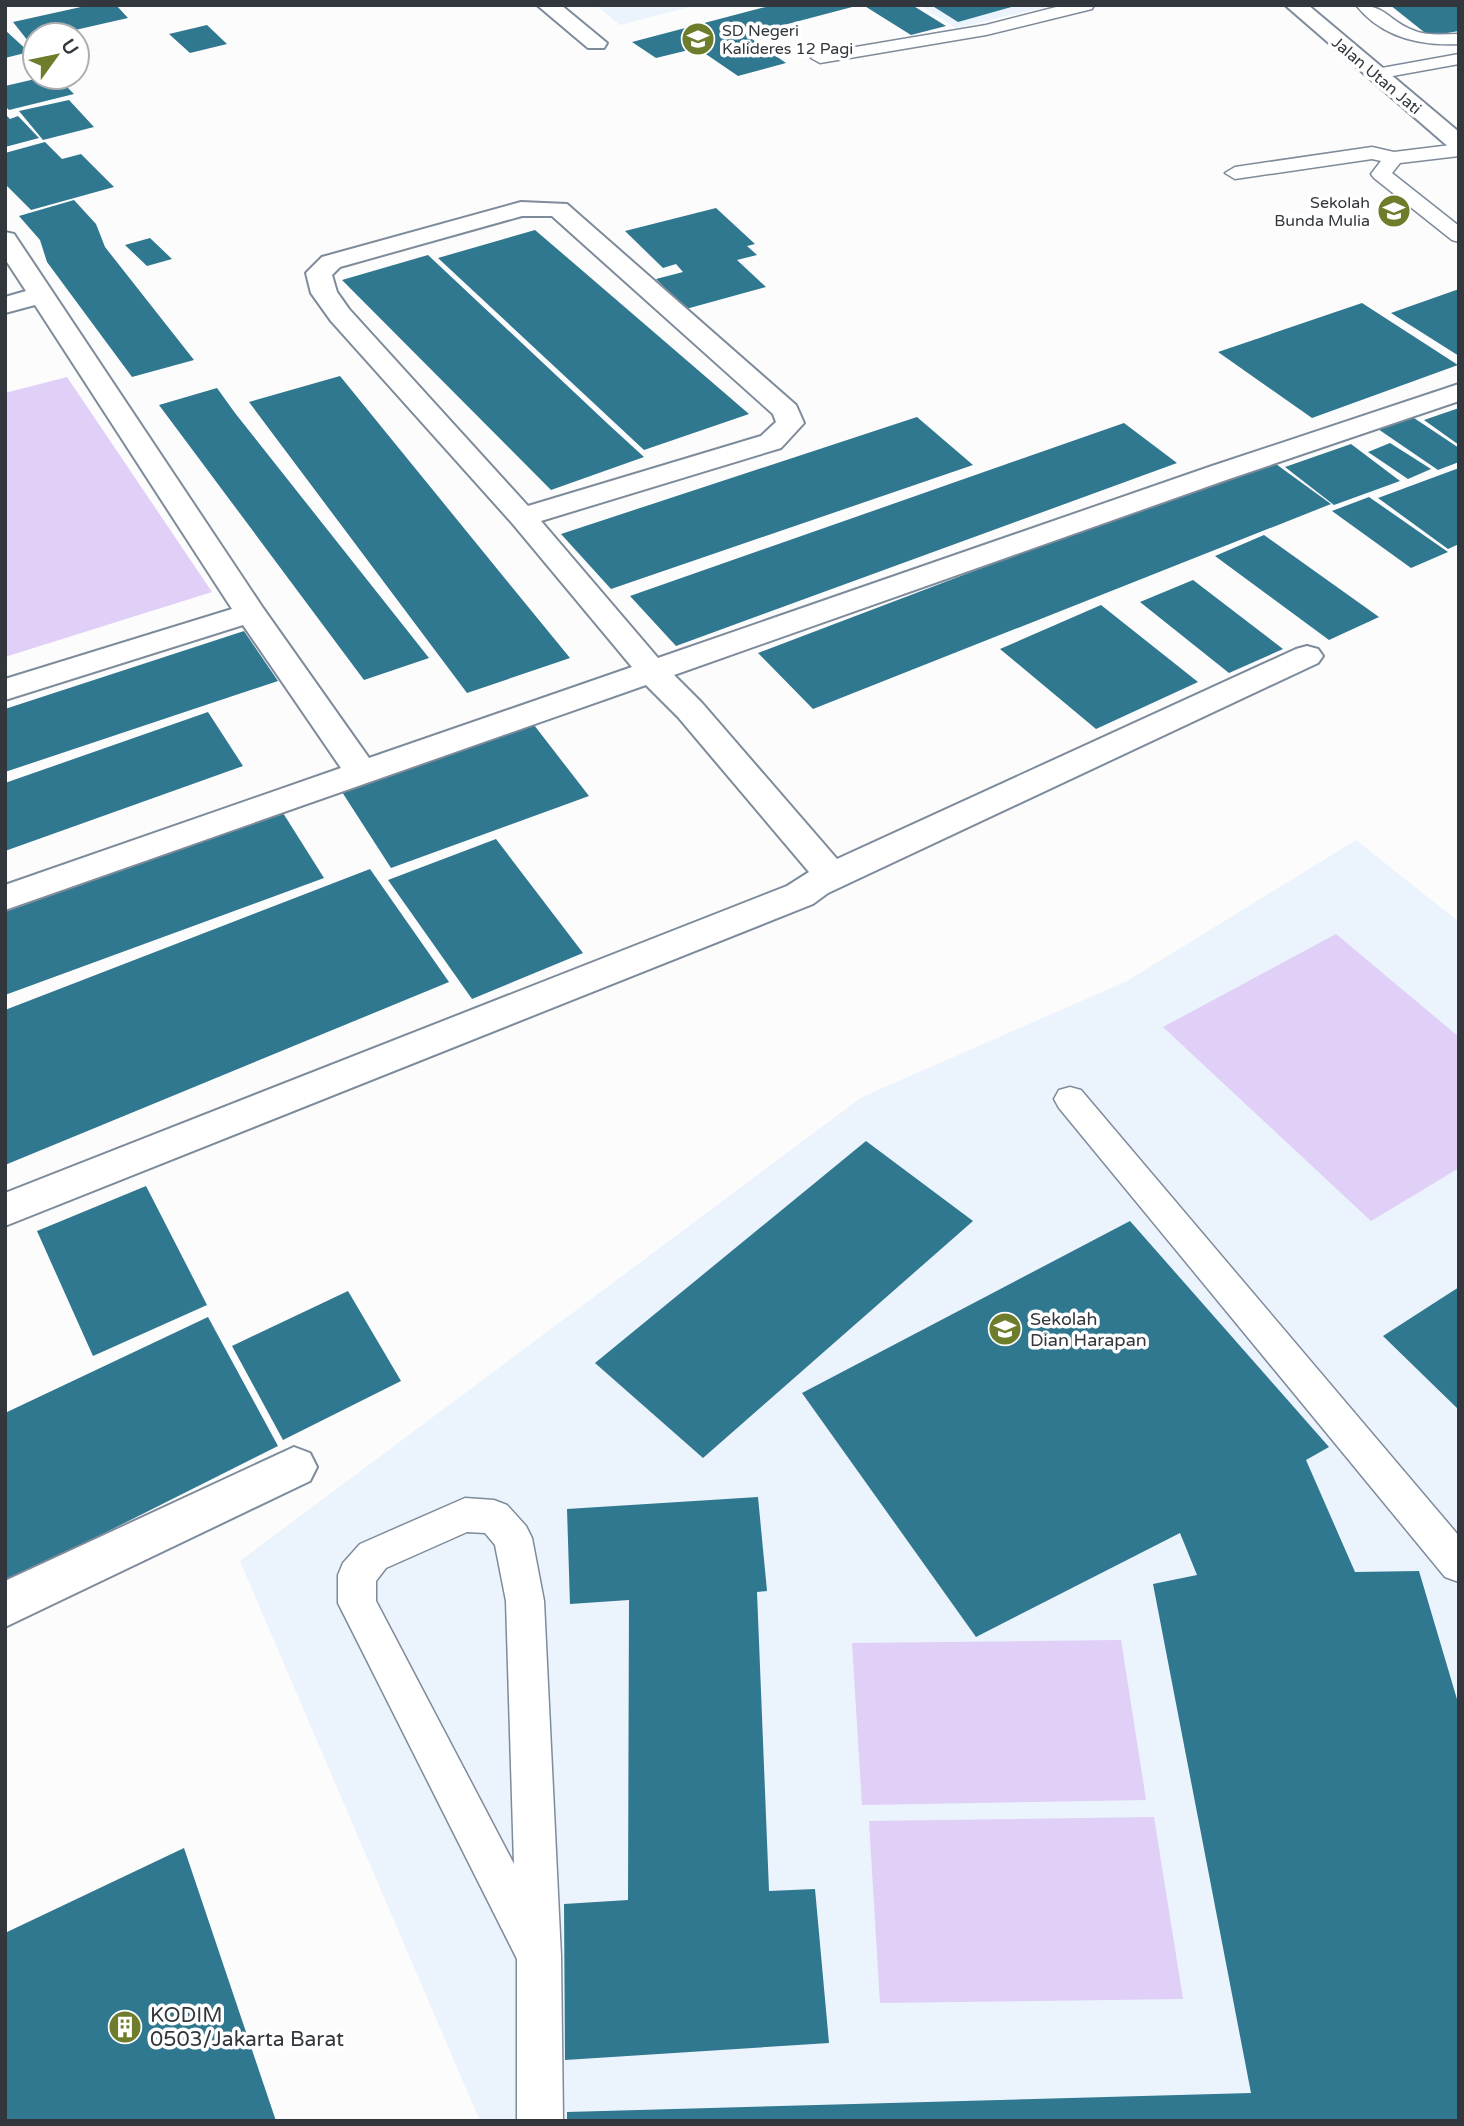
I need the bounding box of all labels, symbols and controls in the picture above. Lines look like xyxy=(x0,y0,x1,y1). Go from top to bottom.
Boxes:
school or university icon: SD Negeri Kalideres 12 Pagi xyxy=(679,20,717,58)
north arrow xyxy=(21,21,91,91)
place label: SD Negeri Kalideres 12 Pagi xyxy=(722,21,853,59)
street label: Jalan Utan Jati xyxy=(1328,33,1425,119)
text: U xyxy=(56,35,83,59)
school or university icon: Sekolah Bunda Mulia xyxy=(1375,192,1413,230)
place label: Sekolah Bunda Mulia xyxy=(1274,193,1370,231)
place label: Sekolah Dian Harapan xyxy=(1030,1308,1147,1351)
school or university icon: Sekolah Dian Harapan xyxy=(986,1310,1024,1348)
place label: KODIM 0503/Jakarta Barat xyxy=(150,2003,344,2052)
building icon: KODIM 0503/Jakarta Barat xyxy=(106,2008,144,2046)

